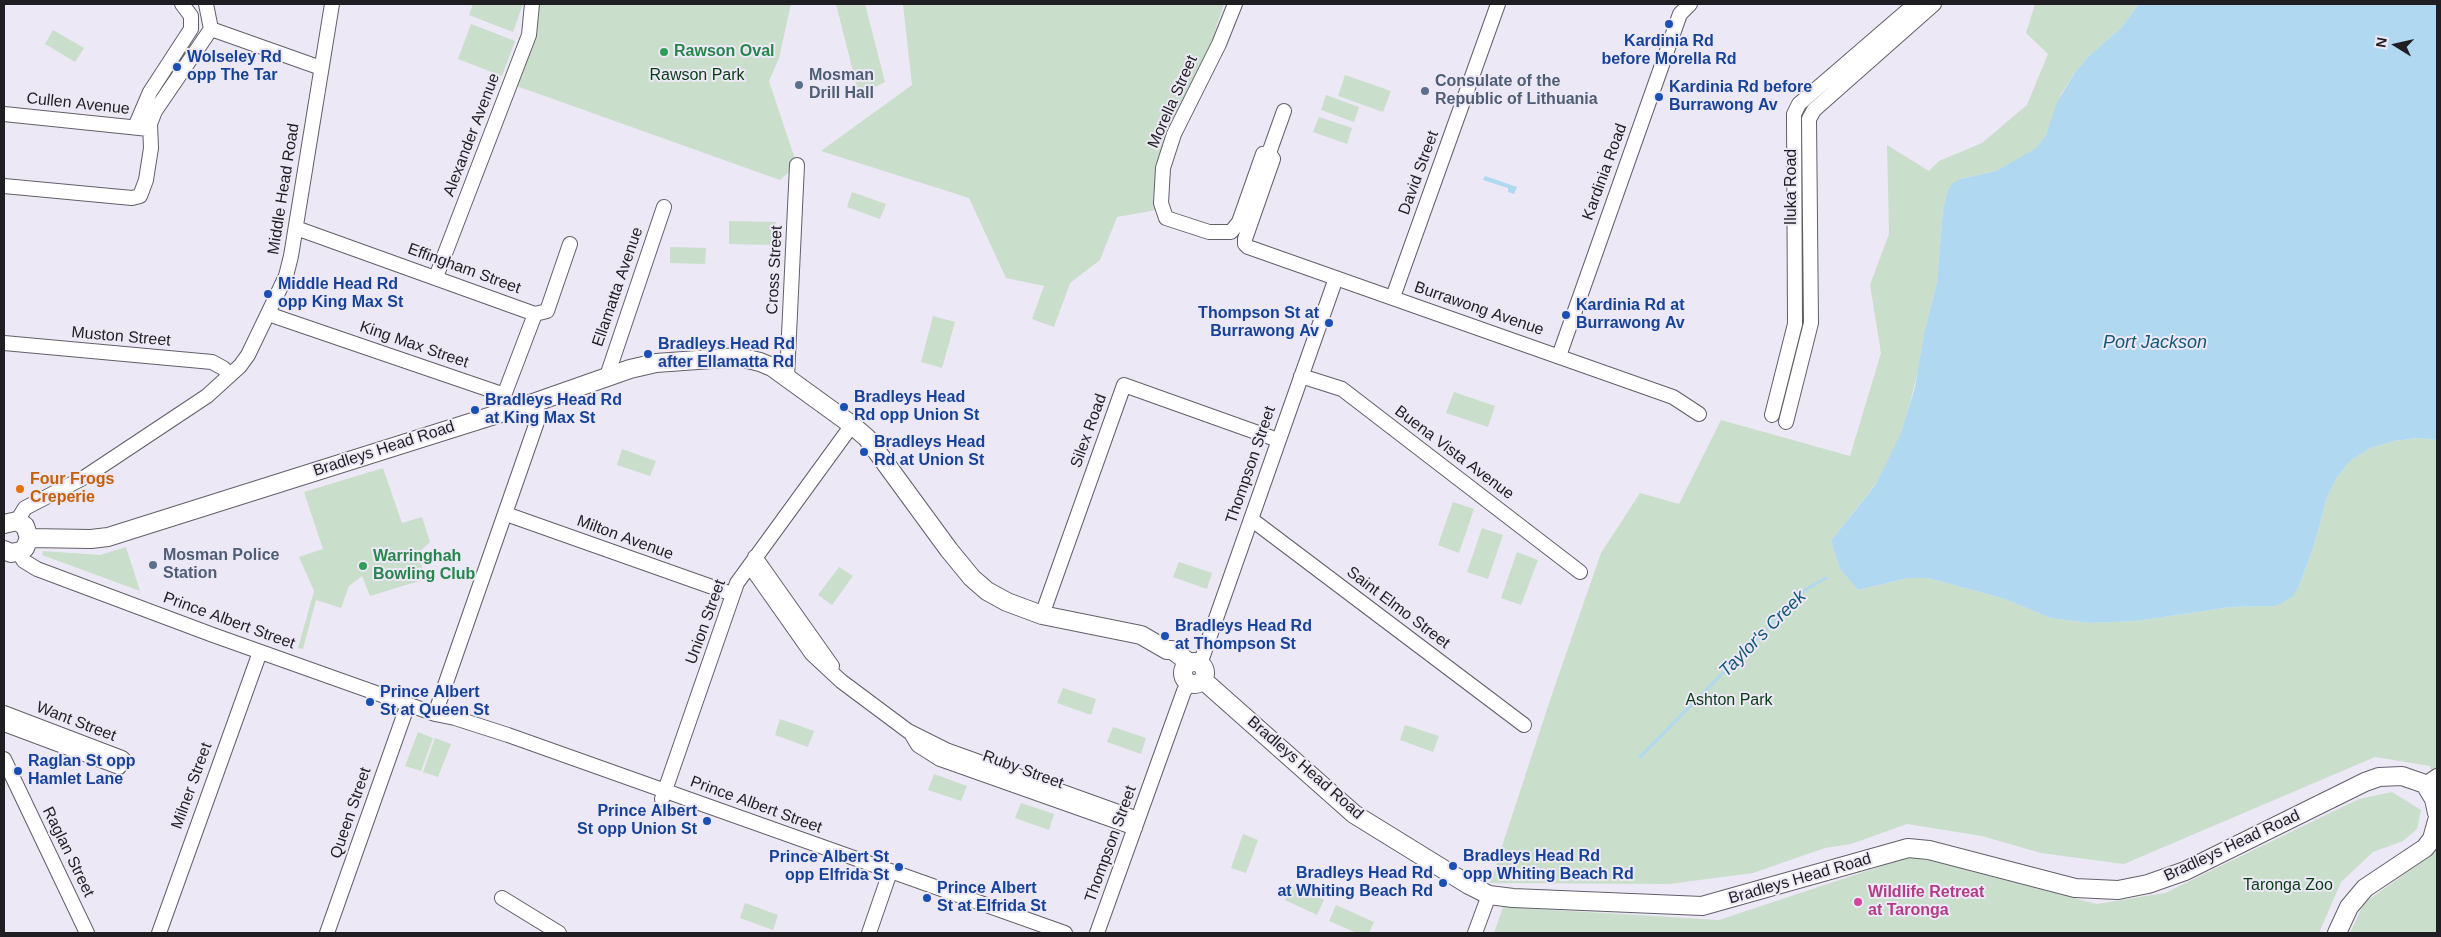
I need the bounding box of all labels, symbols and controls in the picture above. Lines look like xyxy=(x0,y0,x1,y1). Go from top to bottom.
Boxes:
marker: Kardinia Rd before Morella Rd xyxy=(1663,18,1675,30)
north arrow xyxy=(2371,20,2421,70)
place label: Kardinia Rd before Morella Rd xyxy=(1601,32,1737,70)
text: N xyxy=(2372,36,2390,49)
place label: Rawson Oval xyxy=(674,42,774,62)
marker: Rawson Oval xyxy=(658,46,670,58)
place label: Wolseley Rd opp The Tar xyxy=(187,48,282,86)
street label: Morella Street xyxy=(1144,53,1202,151)
marker: Wolseley Rd opp The Tar xyxy=(171,61,183,73)
park label: Rawson Park xyxy=(649,66,745,86)
place label: Mosman Drill Hall xyxy=(809,66,874,104)
street label: Alexander Avenue xyxy=(440,71,504,199)
place label: Consulate of the Republic of Lithuania xyxy=(1435,72,1598,110)
place label: Kardinia Rd before Burrawong Av xyxy=(1669,78,1812,116)
marker: Mosman Drill Hall xyxy=(793,79,805,91)
marker: Consulate of the Republic of Lithuania xyxy=(1419,85,1431,97)
street label: Cullen Avenue xyxy=(25,89,131,119)
marker: Kardinia Rd before Burrawong Av xyxy=(1653,91,1665,103)
street label: Kardinia Road xyxy=(1579,121,1631,223)
street label: Middle Head Road xyxy=(264,122,304,256)
street label: David Street xyxy=(1395,128,1443,218)
street label: Iluka Road xyxy=(1782,149,1802,225)
street label: Ellamatta Avenue xyxy=(589,225,647,349)
street label: Cross Street xyxy=(763,225,787,315)
street label: Effingham Street xyxy=(405,240,523,298)
place label: Middle Head Rd opp King Max St xyxy=(278,275,403,313)
street label: Burrawong Avenue xyxy=(1412,278,1546,340)
marker: Middle Head Rd opp King Max St xyxy=(262,288,274,300)
place label: Kardinia Rd at Burrawong Av xyxy=(1576,296,1685,334)
place label: Thompson St at Burrawong Av xyxy=(1198,304,1319,342)
marker: Kardinia Rd at Burrawong Av xyxy=(1560,309,1572,321)
street label: King Max Street xyxy=(357,317,471,373)
marker: Thompson St at Burrawong Av xyxy=(1323,317,1335,329)
street label: Muston Street xyxy=(71,323,171,351)
water label: Port Jackson xyxy=(2103,332,2207,354)
place label: Bradleys Head Rd after Ellamatta Rd xyxy=(658,335,795,373)
marker: Bradleys Head Rd after Ellamatta Rd xyxy=(642,348,654,360)
place label: Bradleys Head Rd opp Union St xyxy=(854,388,979,426)
place label: Bradleys Head Rd at King Max St xyxy=(485,391,622,429)
street label: Silex Road xyxy=(1067,391,1111,471)
marker: Bradleys Head Rd opp Union St xyxy=(838,401,850,413)
street label: Buena Vista Avenue xyxy=(1391,402,1517,504)
marker: Bradleys Head Rd at King Max St xyxy=(469,404,481,416)
street label: Thompson Street xyxy=(1222,404,1280,526)
street label: Bradleys Head Road xyxy=(311,417,457,481)
place label: Bradleys Head Rd at Union St xyxy=(874,433,985,471)
marker: Bradleys Head Rd at Union St xyxy=(858,446,870,458)
place label: Four Frogs Creperie xyxy=(30,470,114,508)
marker: Four Frogs Creperie xyxy=(14,483,26,495)
street label: Milton Avenue xyxy=(574,512,676,564)
place label: Mosman Police Station xyxy=(163,546,279,584)
place label: Warringhah Bowling Club xyxy=(373,547,475,585)
marker: Mosman Police Station xyxy=(147,559,159,571)
marker: Warringhah Bowling Club xyxy=(357,560,369,572)
street label: Saint Elmo Street xyxy=(1343,563,1453,653)
street label: Union Street xyxy=(682,577,730,667)
water label: Taylor's Creek xyxy=(1715,586,1811,682)
street label: Prince Albert Street xyxy=(161,588,297,654)
place label: Bradleys Head Rd at Thompson St xyxy=(1175,617,1312,655)
marker: Bradleys Head Rd at Thompson St xyxy=(1159,630,1171,642)
place label: Prince Albert St at Queen St xyxy=(380,683,489,721)
park label: Ashton Park xyxy=(1685,691,1773,711)
marker: Prince Albert St at Queen St xyxy=(364,696,376,708)
street label: Want Street xyxy=(33,698,119,746)
street label: Bradleys Head Road xyxy=(1243,712,1367,824)
street label: Milner Street xyxy=(167,740,217,832)
street label: Ruby Street xyxy=(980,747,1066,793)
place label: Raglan St opp Hamlet Lane xyxy=(28,752,136,790)
marker: Raglan St opp Hamlet Lane xyxy=(12,765,24,777)
street label: Queen Street xyxy=(326,765,376,861)
street label: Prince Albert Street xyxy=(688,772,824,838)
street label: Thompson Street xyxy=(1081,783,1141,905)
place label: Prince Albert St opp Union St xyxy=(577,802,697,840)
street label: Raglan Street xyxy=(38,804,98,900)
street label: Bradleys Head Road xyxy=(2161,806,2303,886)
marker: Prince Albert St opp Union St xyxy=(701,815,713,827)
place label: Bradleys Head Rd opp Whiting Beach Rd xyxy=(1463,847,1634,885)
place label: Prince Albert St opp Elfrida St xyxy=(769,848,889,886)
street label: Bradleys Head Road xyxy=(1726,849,1874,909)
marker: Bradleys Head Rd opp Whiting Beach Rd xyxy=(1447,860,1459,872)
marker: Prince Albert St opp Elfrida St xyxy=(893,861,905,873)
place label: Bradleys Head Rd at Whiting Beach Rd xyxy=(1277,864,1433,902)
park label: Taronga Zoo xyxy=(2243,876,2333,896)
marker: Bradleys Head Rd at Whiting Beach Rd xyxy=(1437,877,1449,889)
place label: Prince Albert St at Elfrida St xyxy=(937,879,1046,917)
place label: Wildlife Retreat at Taronga xyxy=(1868,883,1984,921)
marker: Prince Albert St at Elfrida St xyxy=(921,892,933,904)
marker: Wildlife Retreat at Taronga xyxy=(1852,896,1864,908)

